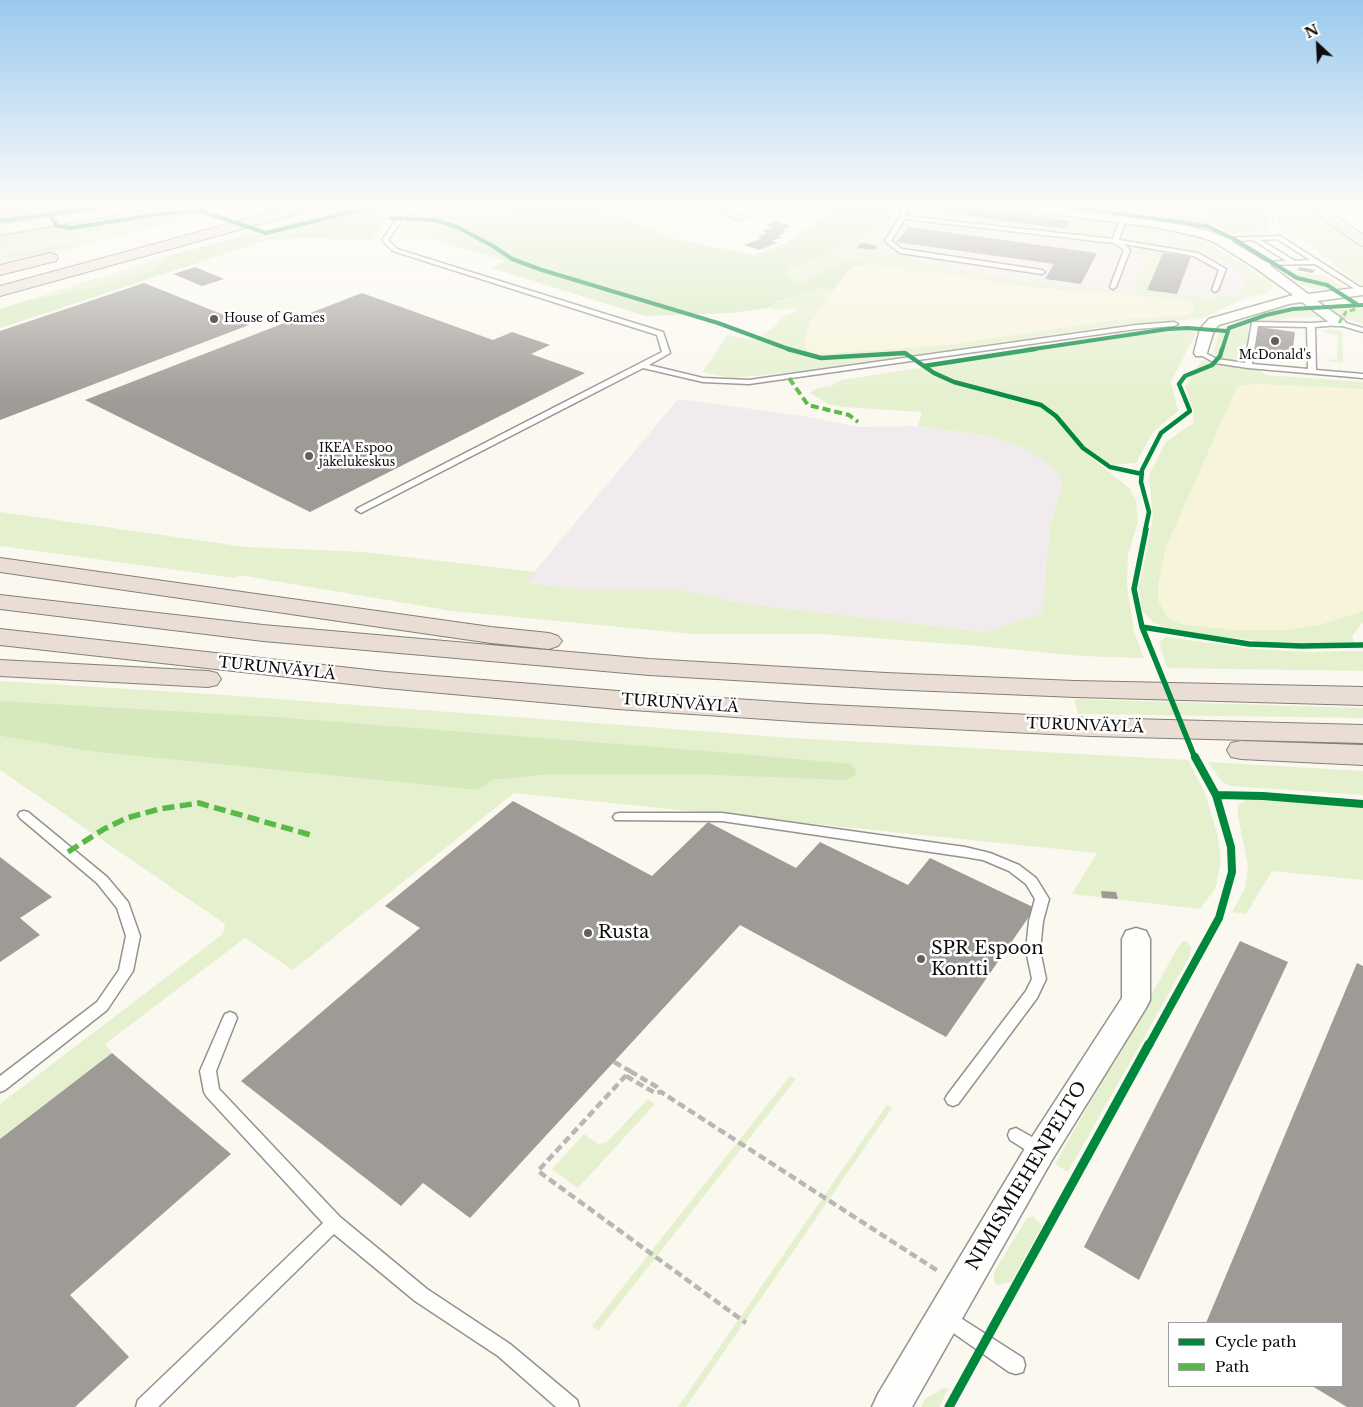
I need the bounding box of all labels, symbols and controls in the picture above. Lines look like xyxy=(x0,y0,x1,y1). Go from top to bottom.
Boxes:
north arrow xyxy=(1293,20,1343,70)
text: N xyxy=(1302,20,1321,42)
place label: House of Games xyxy=(224,312,325,326)
marker: House of Games xyxy=(208,313,220,325)
marker: McDonald's xyxy=(1269,335,1281,347)
place label: McDonald's xyxy=(1239,349,1311,363)
place label: IKEA Espoo jakelukeskus xyxy=(319,442,395,470)
marker: IKEA Espoo jakelukeskus xyxy=(303,450,315,462)
street label: TURUNVÄYLÄ xyxy=(218,654,336,684)
street label: TURUNVÄYLÄ xyxy=(621,691,739,717)
street label: TURUNVÄYLÄ xyxy=(1026,715,1144,737)
place label: Rusta xyxy=(598,922,649,944)
marker: Rusta xyxy=(582,927,594,939)
place label: SPR Espoon Kontti xyxy=(931,938,1044,981)
marker: SPR Espoon Kontti xyxy=(915,953,927,965)
street label: NIMISMIEHENPELTO xyxy=(962,1078,1092,1274)
legend xyxy=(1168,1322,1343,1387)
text: Cycle path xyxy=(1215,1332,1297,1351)
text: Path xyxy=(1215,1357,1249,1376)

